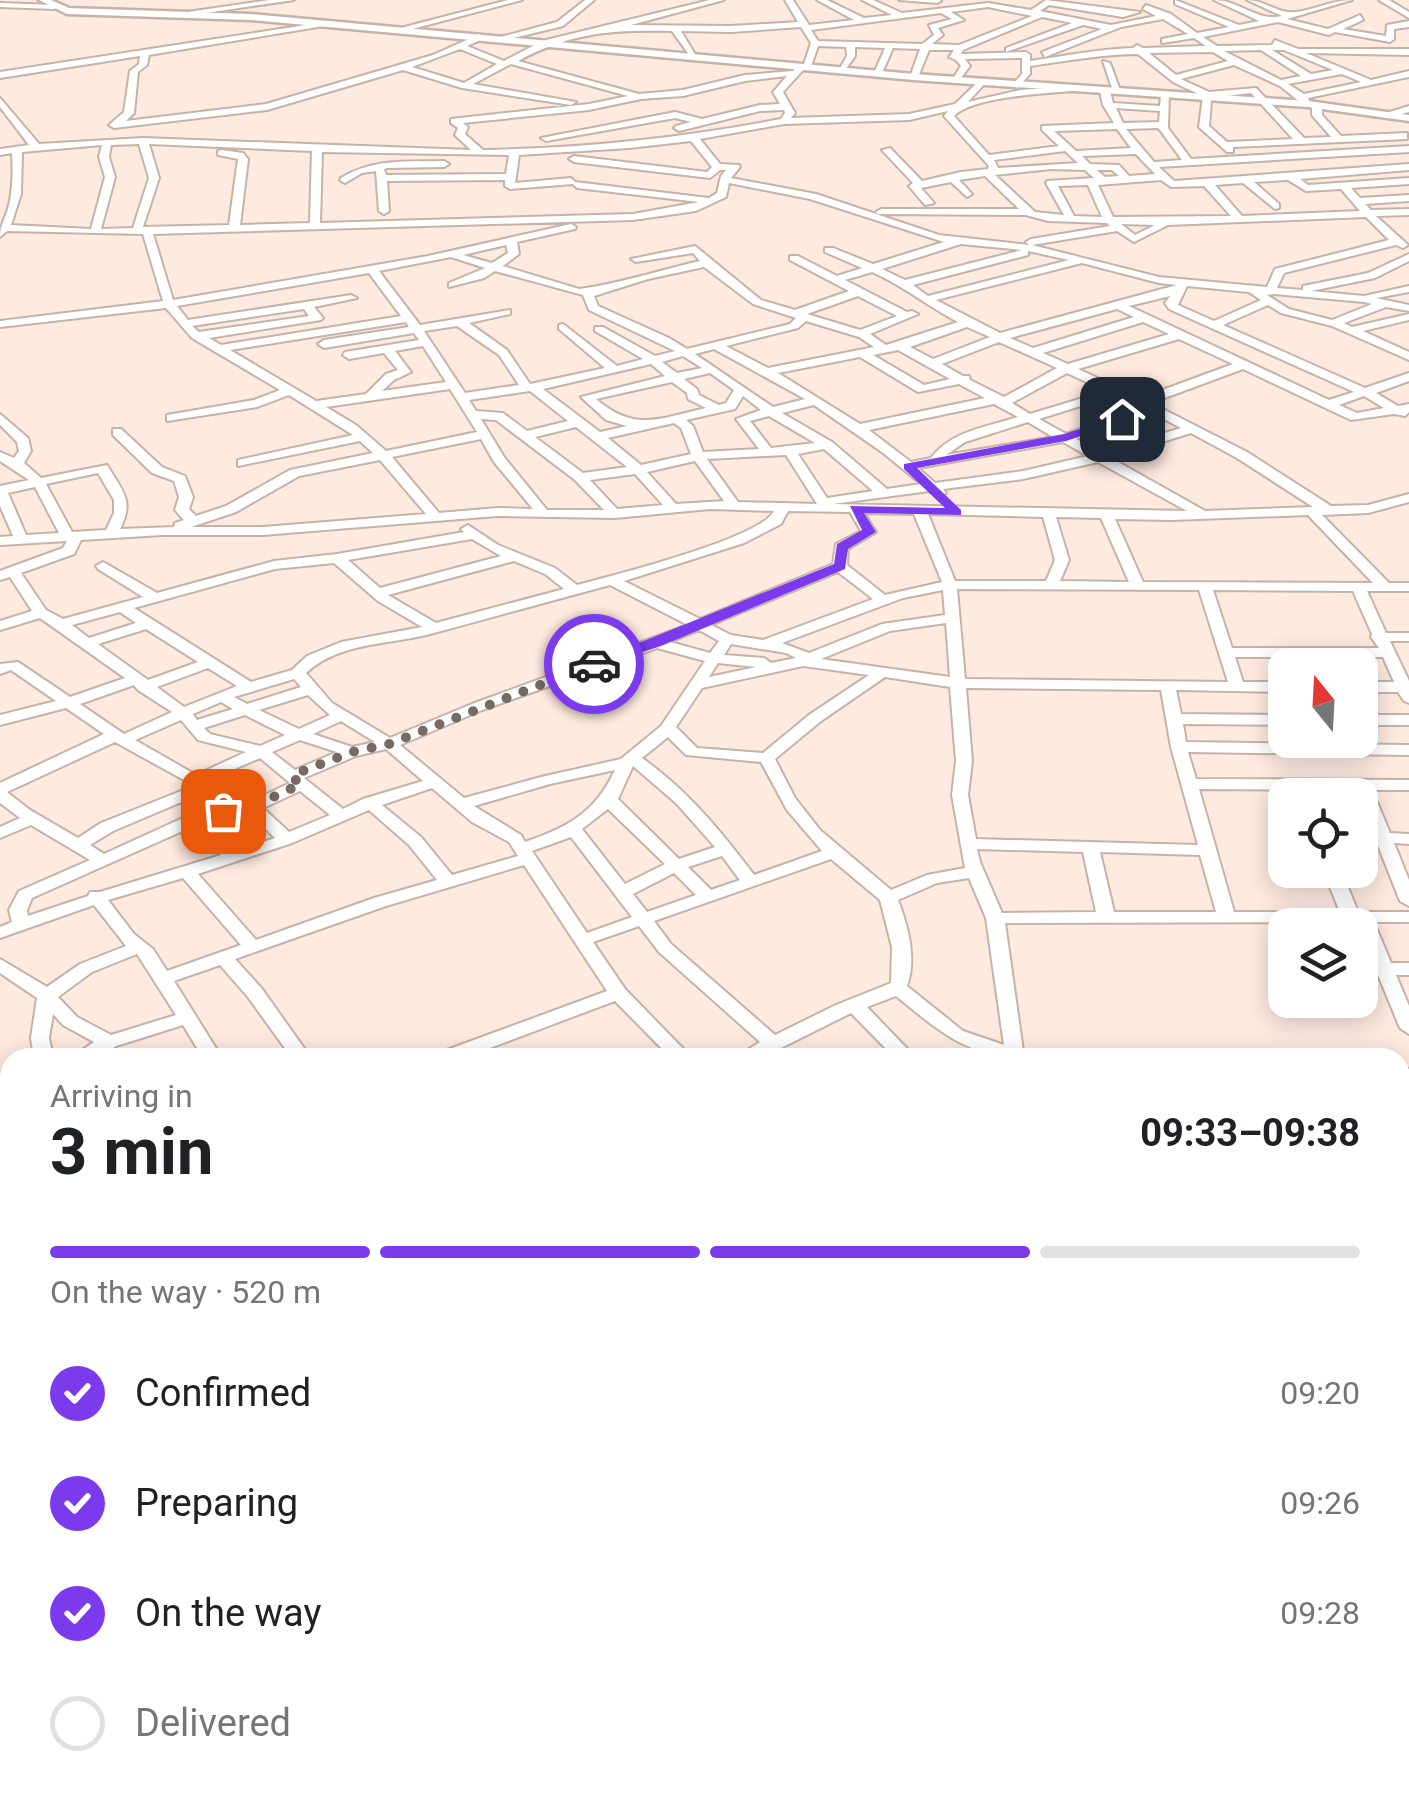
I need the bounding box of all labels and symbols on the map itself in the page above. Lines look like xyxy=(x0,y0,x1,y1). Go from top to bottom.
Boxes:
pin xyxy=(1080,377,1165,462)
courier xyxy=(544,614,644,714)
north arrow xyxy=(1268,648,1378,758)
pin xyxy=(181,769,266,854)

